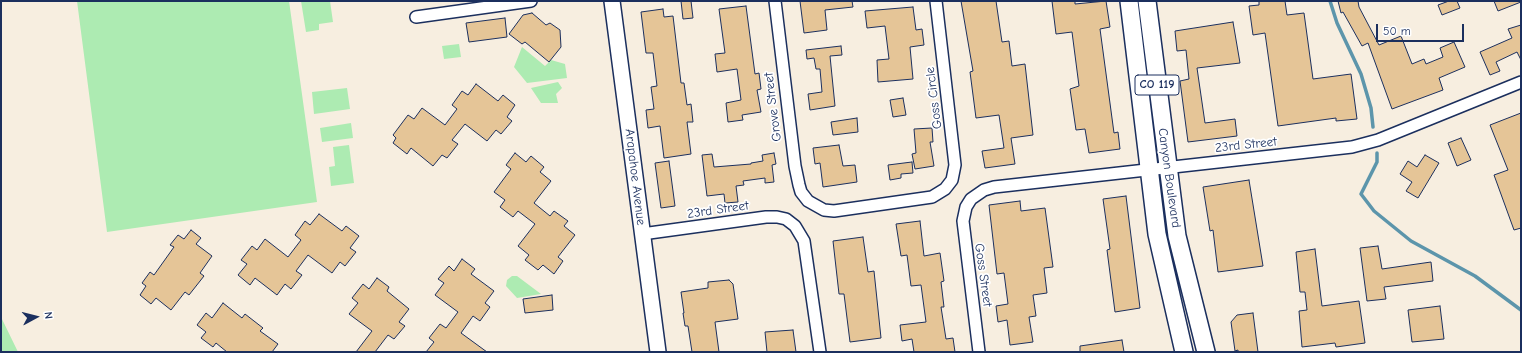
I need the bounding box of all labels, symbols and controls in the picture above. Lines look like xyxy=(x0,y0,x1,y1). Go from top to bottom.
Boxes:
scale bar xyxy=(1378,16,1466,42)
text: 50 m xyxy=(1383,24,1411,38)
street label: Goss Circle xyxy=(922,66,946,130)
street label: Grove Street xyxy=(761,72,785,142)
road number: CO 119 xyxy=(1135,75,1179,95)
street label: Canyon Boulevard xyxy=(1154,127,1184,229)
street label: Arapahoe Avenue xyxy=(621,128,649,226)
street label: 23rd Street xyxy=(1214,134,1278,156)
street label: 23rd Street xyxy=(686,198,750,222)
street label: Goss Street xyxy=(971,242,995,308)
north arrow xyxy=(16,297,56,337)
text: N xyxy=(42,311,55,320)

